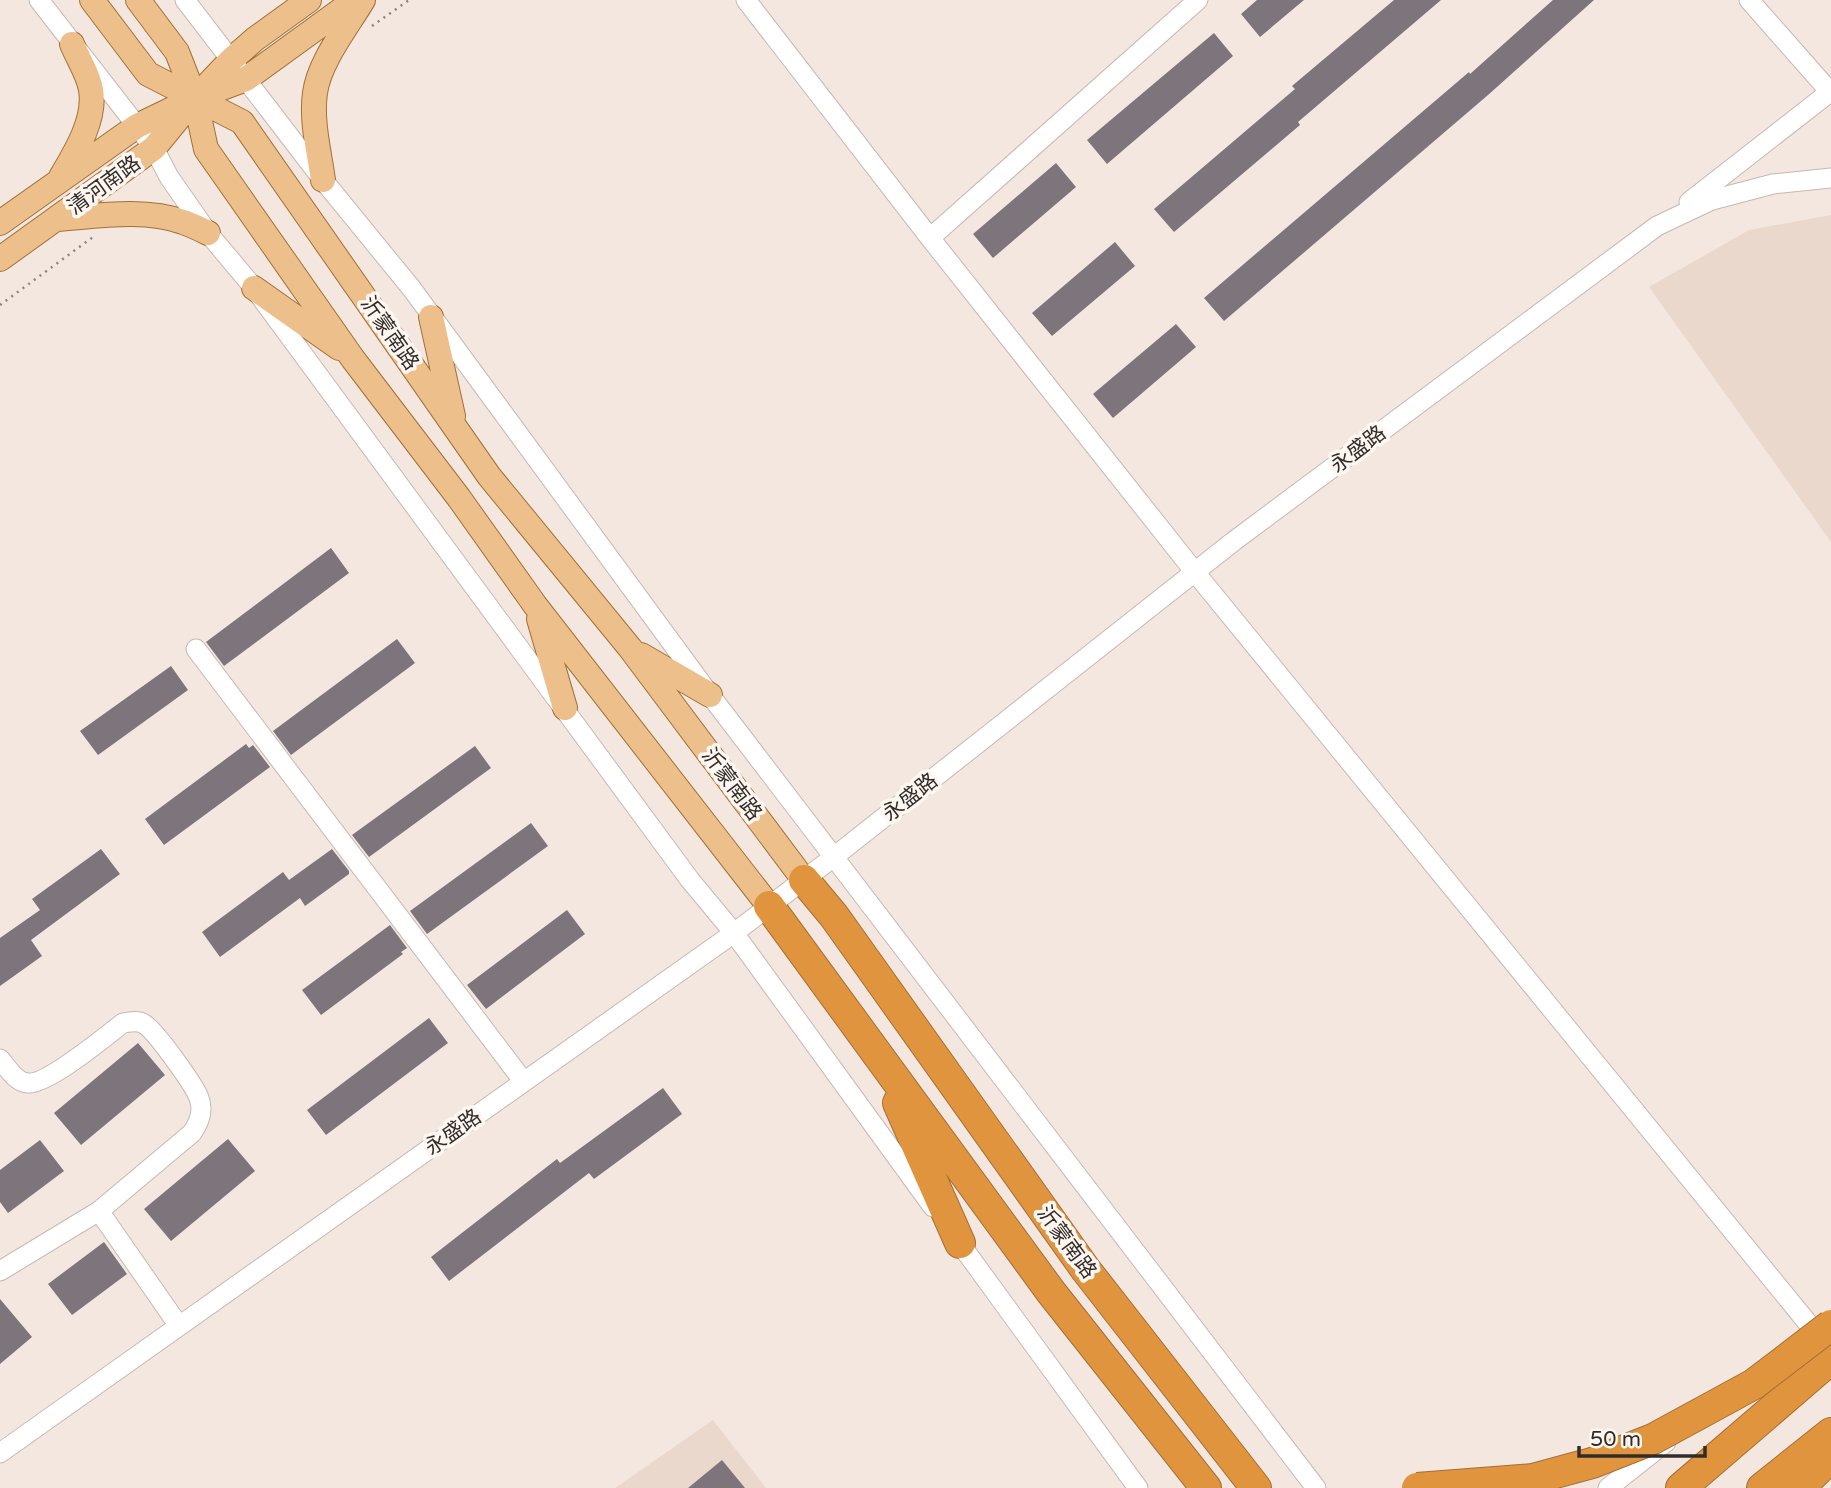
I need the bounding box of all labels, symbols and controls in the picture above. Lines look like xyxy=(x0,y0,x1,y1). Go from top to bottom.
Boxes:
street label: 清河南路 xyxy=(63,151,146,220)
street label: 沂蒙南路 xyxy=(355,292,424,375)
street label: 永盛路 xyxy=(1326,420,1391,478)
street label: 沂蒙南路 xyxy=(696,743,767,825)
street label: 永盛路 xyxy=(878,768,943,827)
street label: 永盛路 xyxy=(420,1104,486,1161)
street label: 沂蒙南路 xyxy=(1032,1201,1101,1284)
scale bar xyxy=(1579,1414,1705,1458)
text: 50 m xyxy=(1590,1427,1641,1452)

